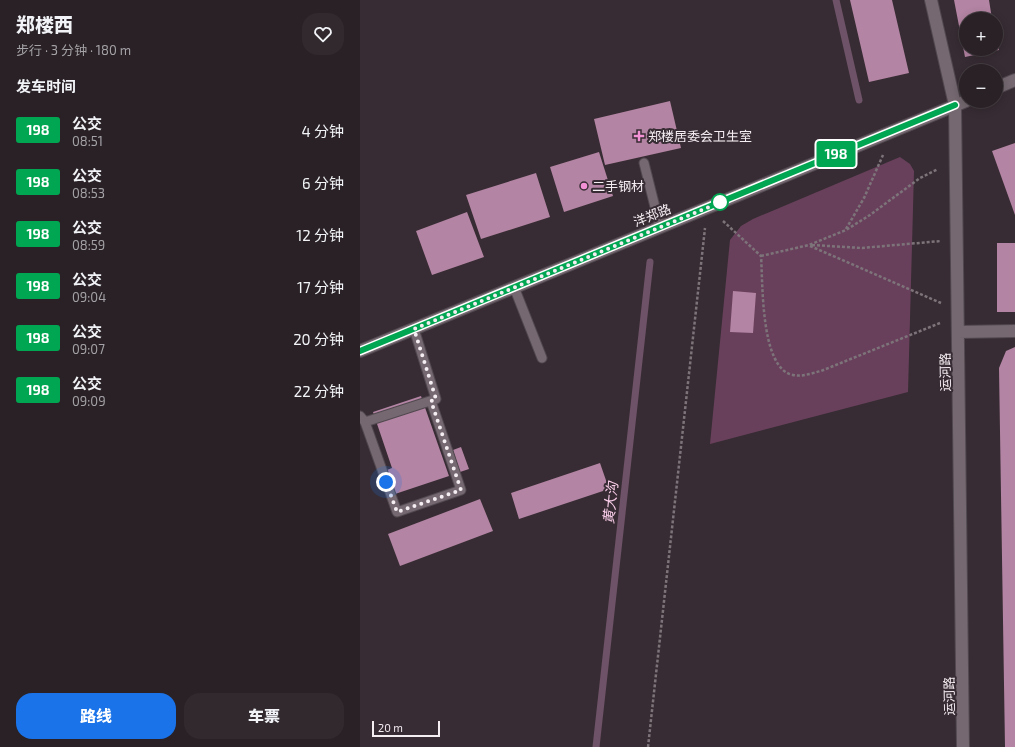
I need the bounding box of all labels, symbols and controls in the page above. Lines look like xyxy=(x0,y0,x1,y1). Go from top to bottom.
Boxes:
map controls xyxy=(959,12,1003,108)
button: + xyxy=(959,12,1003,56)
text: 郑楼西 xyxy=(16,13,73,36)
button: heart xyxy=(302,13,344,55)
text: 步行 · 3 分钟 · 180 m xyxy=(16,42,131,58)
button: − xyxy=(959,64,1003,108)
text: 发车时间 xyxy=(16,77,76,95)
text: 公交 xyxy=(72,114,102,132)
text: 198 xyxy=(26,121,50,138)
text: 4 分钟 xyxy=(301,122,344,140)
place label: 郑楼居委会卫生室 xyxy=(648,128,752,144)
marker: 郑楼居委会卫生室 xyxy=(633,130,645,142)
text: 08:51 xyxy=(72,133,103,149)
line badge: 198 xyxy=(813,141,859,167)
text: 198 xyxy=(824,145,848,162)
text: 公交 xyxy=(72,166,102,184)
text: 198 xyxy=(26,173,50,190)
text: 6 分钟 xyxy=(302,174,344,192)
place label: 二手钢材 xyxy=(592,178,644,194)
marker: 二手钢材 xyxy=(579,181,589,191)
text: 08:53 xyxy=(72,185,105,201)
unlabelled marker xyxy=(711,193,729,211)
street label: 洋郑路 xyxy=(631,200,673,230)
text: 公交 xyxy=(72,218,102,236)
text: 198 xyxy=(26,225,50,242)
text: 12 分钟 xyxy=(296,226,344,244)
text: 08:59 xyxy=(72,237,105,253)
text: 公交 xyxy=(72,270,102,288)
text: 198 xyxy=(26,277,50,294)
text: 17 分钟 xyxy=(297,278,344,296)
text: 09:04 xyxy=(72,289,106,305)
text: 公交 xyxy=(72,322,102,340)
text: 198 xyxy=(26,329,50,346)
text: 20 分钟 xyxy=(293,330,344,348)
text: 09:07 xyxy=(72,341,105,357)
street label: 运河路 xyxy=(937,352,953,392)
text: 公交 xyxy=(72,374,102,392)
text: 198 xyxy=(26,381,50,398)
text: 22 分钟 xyxy=(294,382,344,400)
text: 09:09 xyxy=(72,393,106,409)
your location xyxy=(376,472,396,492)
water label: 黄大沟 xyxy=(599,479,621,525)
street label: 运河路 xyxy=(941,676,957,716)
button: 路线 xyxy=(16,693,176,739)
button: 车票 xyxy=(184,693,344,739)
scale bar xyxy=(372,719,440,738)
text: 20 m xyxy=(378,721,403,734)

